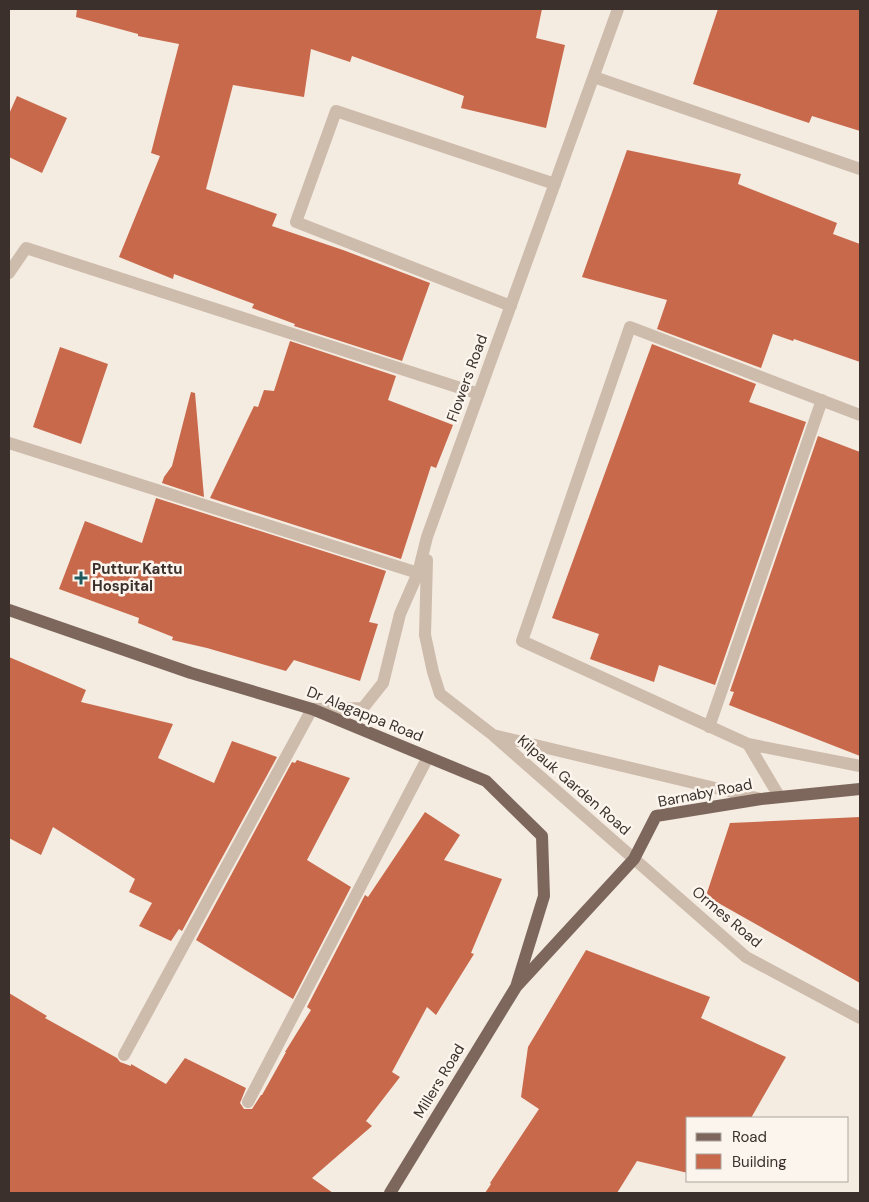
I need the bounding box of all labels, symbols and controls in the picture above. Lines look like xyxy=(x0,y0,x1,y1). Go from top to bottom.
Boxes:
street label: Flowers Road xyxy=(442,332,492,424)
place label: Puttur Kattu Hospital xyxy=(92,559,183,596)
marker: Puttur Kattu Hospital xyxy=(74,571,88,585)
street label: Dr Alagappa Road xyxy=(304,682,426,746)
street label: Kilpauk Garden Road xyxy=(513,730,635,840)
street label: Barnaby Road xyxy=(656,774,754,812)
street label: Ormes Road xyxy=(688,882,766,952)
street label: Millers Road xyxy=(409,1040,469,1122)
legend xyxy=(686,1117,849,1182)
text: Road xyxy=(732,1127,767,1147)
text: Building xyxy=(732,1152,787,1172)

